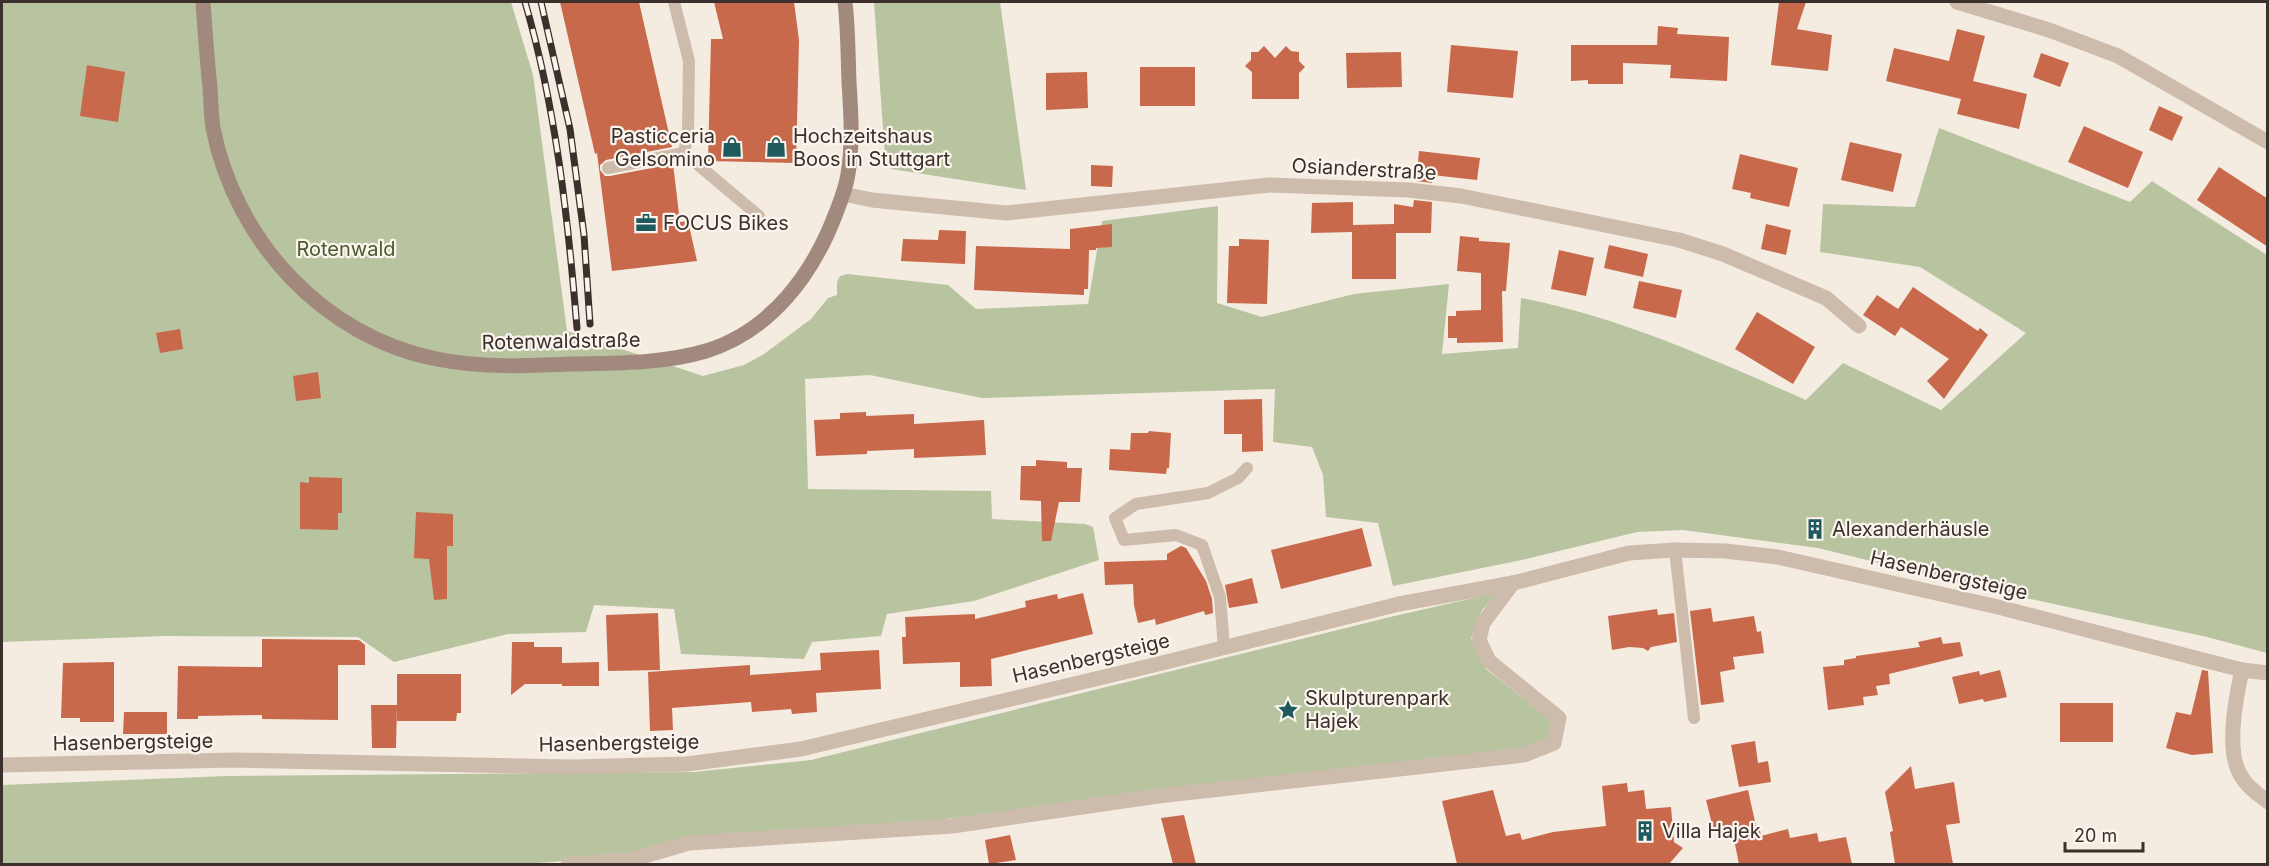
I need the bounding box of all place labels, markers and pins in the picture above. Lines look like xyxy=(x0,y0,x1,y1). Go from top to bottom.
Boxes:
place label: Pasticceria Gelsomino xyxy=(611,124,715,171)
place label: Hochzeitshaus Boos in Stuttgart xyxy=(793,124,950,171)
shop icon: Pasticceria Gelsomino xyxy=(720,135,744,159)
shop icon: Hochzeitshaus Boos in Stuttgart xyxy=(764,135,788,159)
office icon: FOCUS Bikes xyxy=(634,211,658,235)
place label: FOCUS Bikes xyxy=(663,211,789,235)
building icon: Alexanderhäusle xyxy=(1803,517,1827,541)
place label: Alexanderhäusle xyxy=(1832,517,1990,541)
place label: Skulpturenpark Hajek xyxy=(1305,686,1449,733)
place icon: Skulpturenpark Hajek xyxy=(1276,698,1300,722)
building icon: Villa Hajek xyxy=(1633,819,1657,843)
place label: Villa Hajek xyxy=(1662,819,1761,843)

